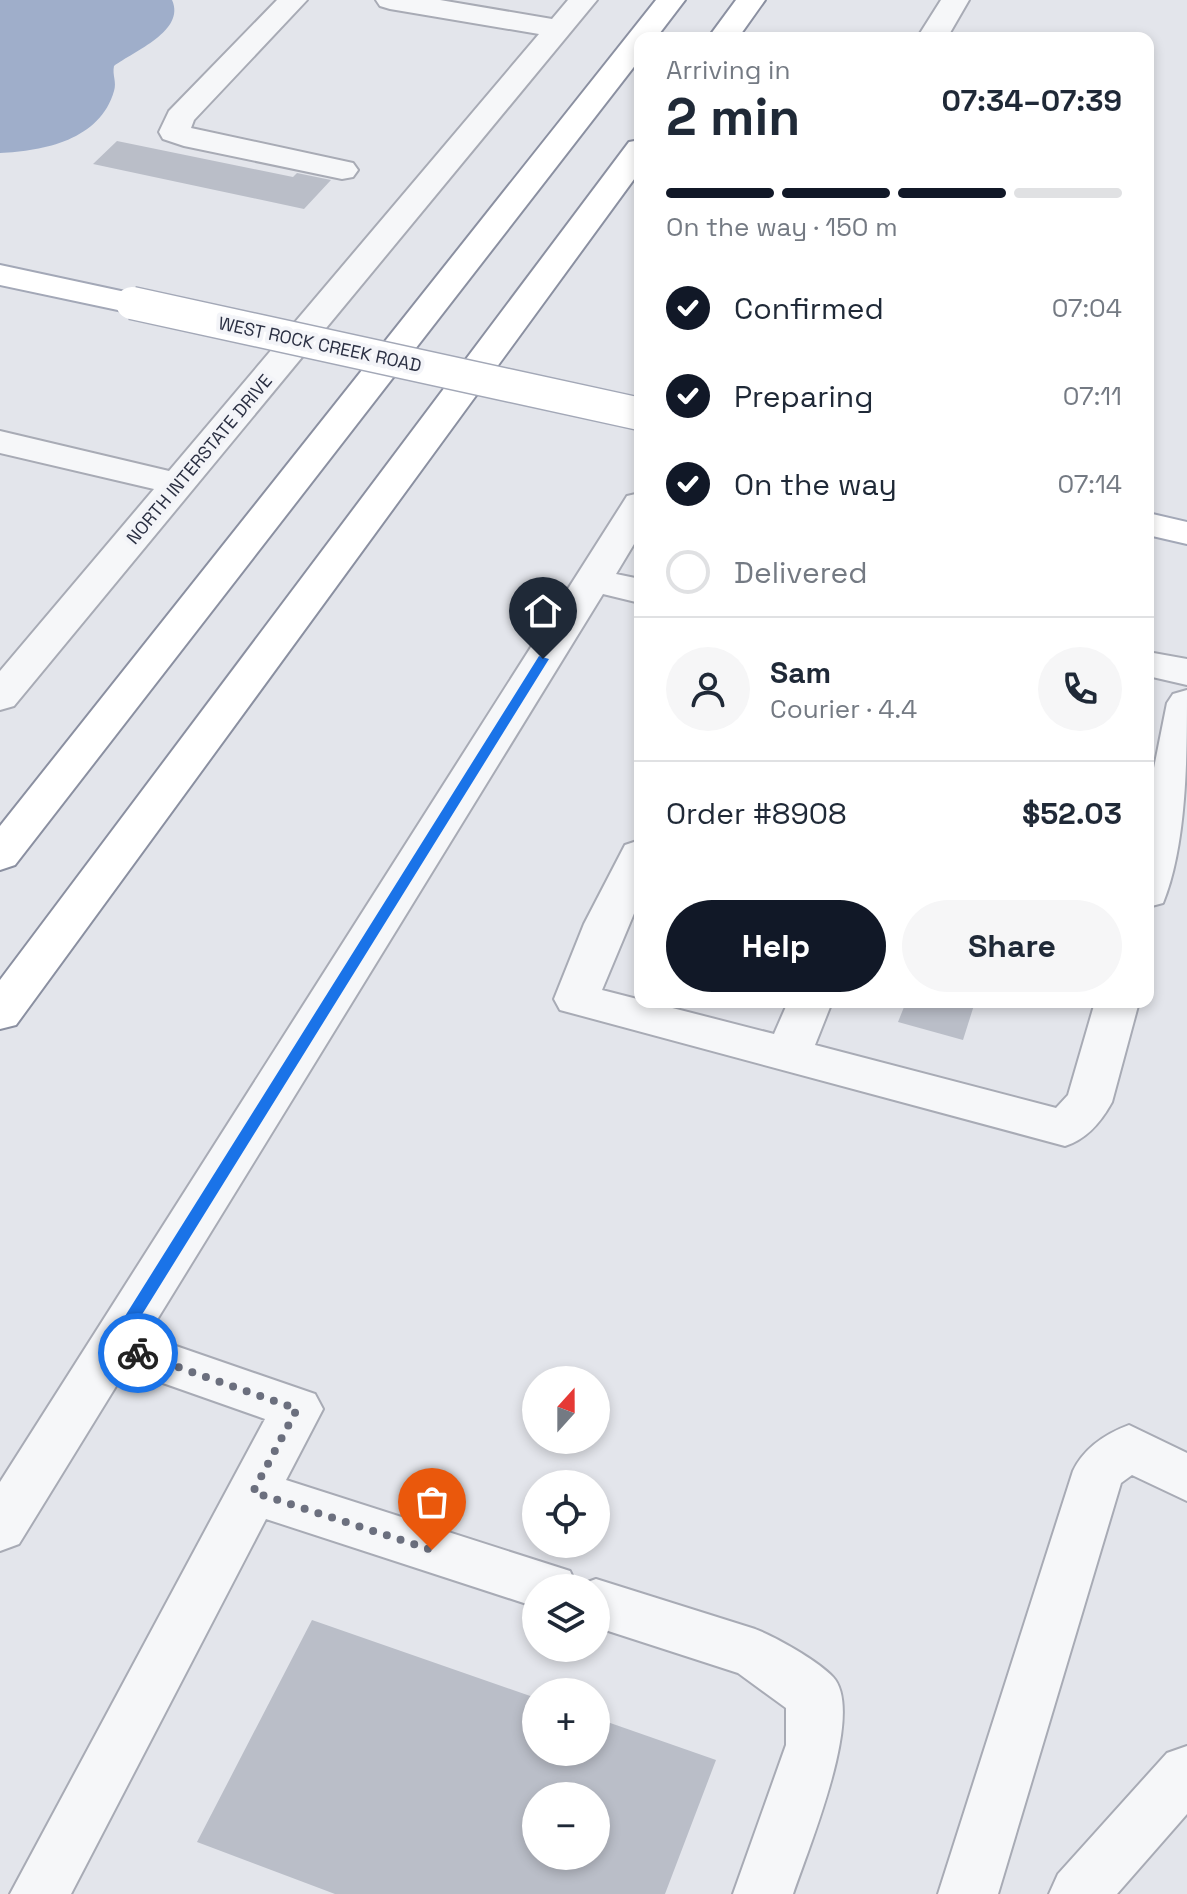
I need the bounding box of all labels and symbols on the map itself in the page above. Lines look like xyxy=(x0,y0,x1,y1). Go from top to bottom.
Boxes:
street label: WEST ROCK CREEK ROAD xyxy=(216,311,424,377)
street label: NORTH INTERSTATE DRIVE xyxy=(121,369,277,549)
pin xyxy=(509,577,577,659)
courier xyxy=(98,1313,178,1393)
north arrow xyxy=(522,1366,610,1454)
pin xyxy=(398,1468,466,1550)

